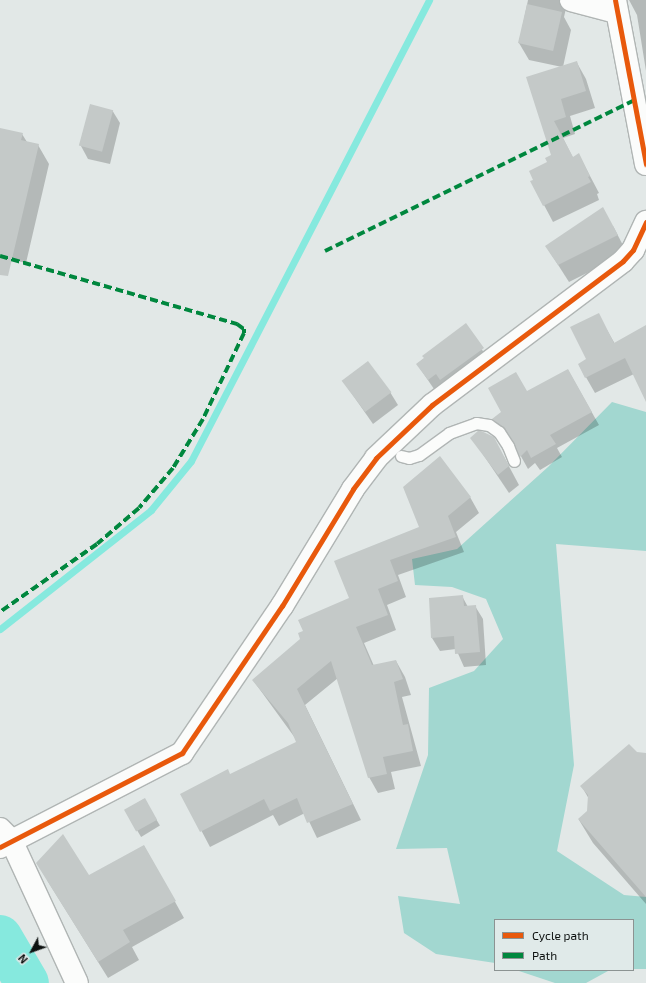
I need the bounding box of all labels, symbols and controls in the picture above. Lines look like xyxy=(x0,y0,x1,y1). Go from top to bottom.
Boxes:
legend xyxy=(494,919,634,971)
text: Cycle path xyxy=(532,928,589,942)
north arrow xyxy=(12,931,52,971)
text: Path xyxy=(532,948,557,962)
text: N xyxy=(15,952,30,966)

